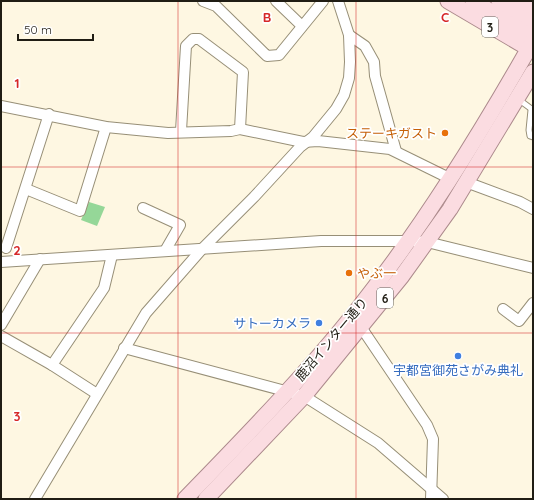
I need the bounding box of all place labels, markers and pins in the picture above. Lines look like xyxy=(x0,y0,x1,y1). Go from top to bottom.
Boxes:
place label: ステーキガスト xyxy=(346,125,437,141)
marker: ステーキガスト xyxy=(440,128,450,138)
place label: やぶ一 xyxy=(357,265,396,281)
marker: やぶ一 xyxy=(344,268,354,278)
place label: サトーカメラ xyxy=(233,315,311,331)
marker: サトーカメラ xyxy=(314,318,324,328)
marker: 宇都宮御苑さがみ典礼 xyxy=(453,351,463,361)
place label: 宇都宮御苑さがみ典礼 xyxy=(393,362,523,378)

